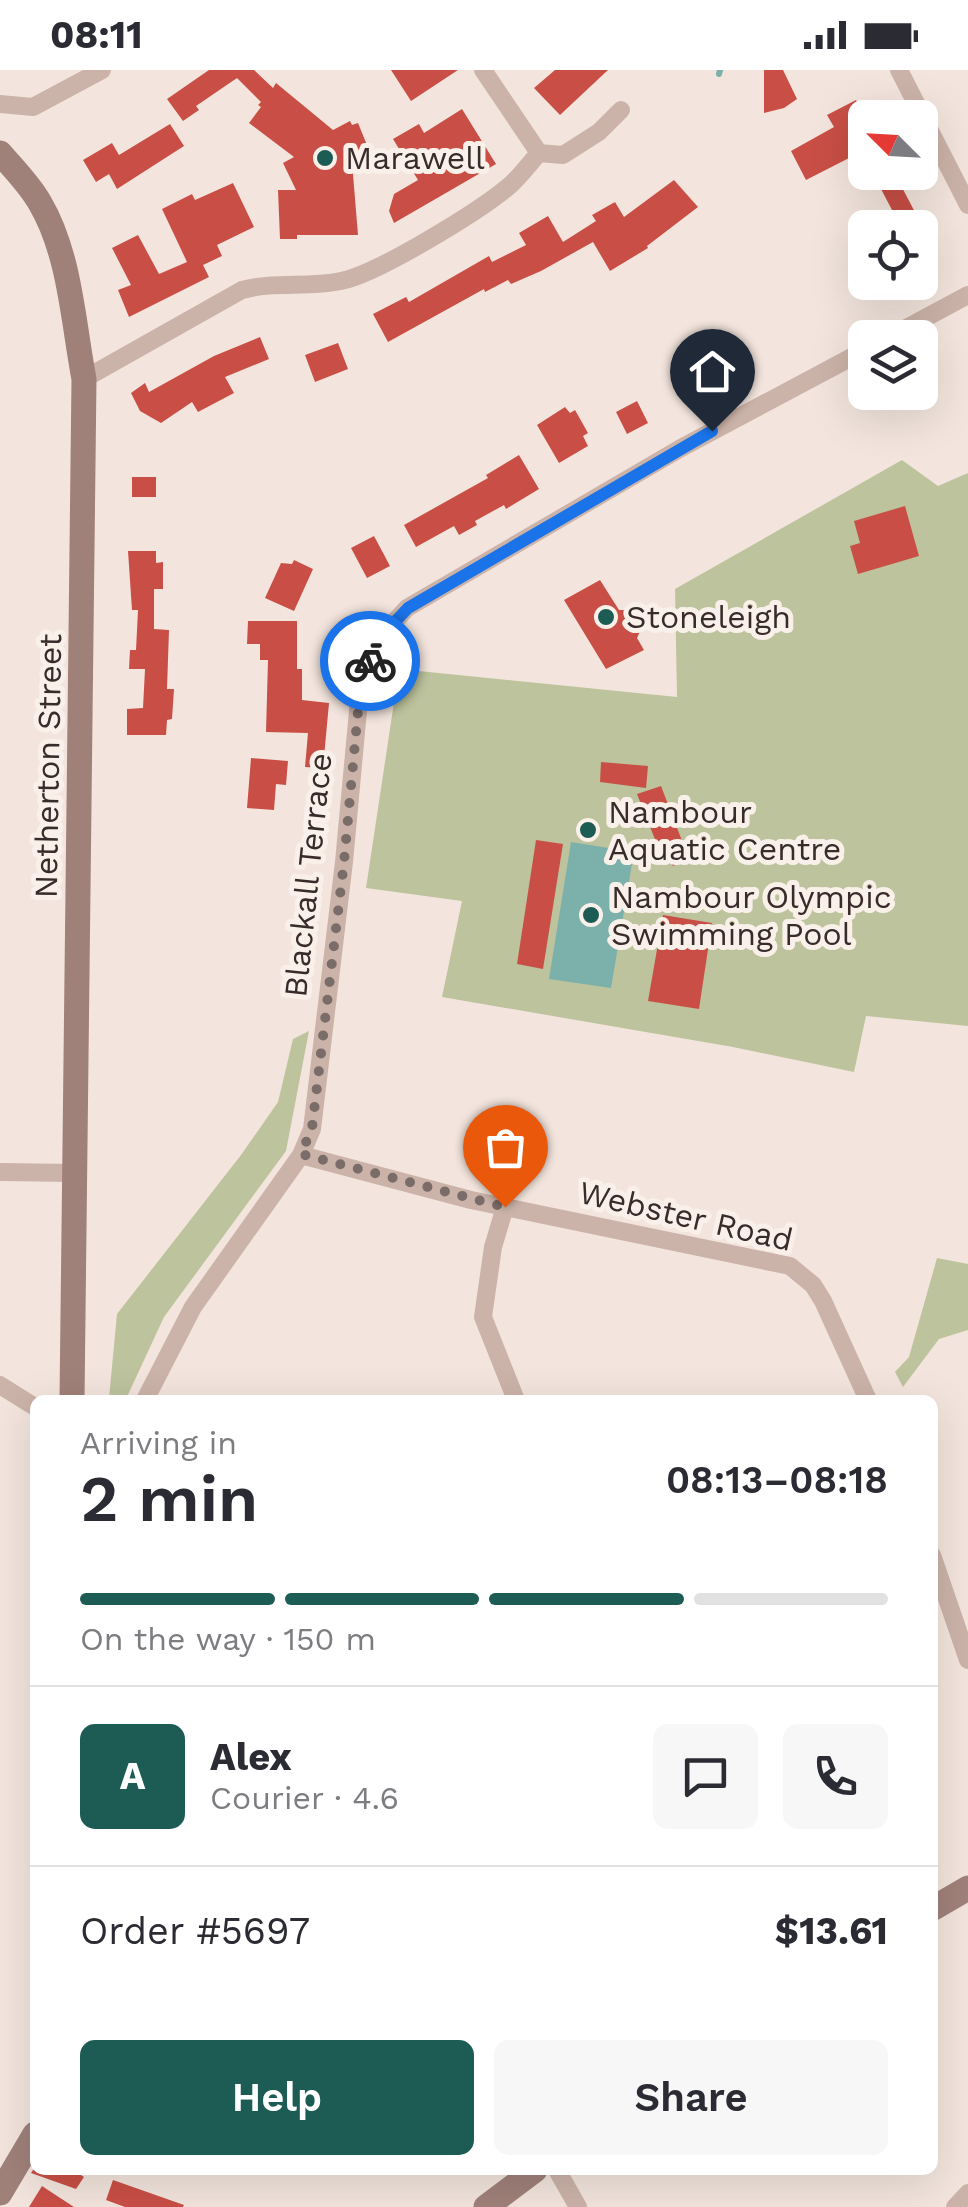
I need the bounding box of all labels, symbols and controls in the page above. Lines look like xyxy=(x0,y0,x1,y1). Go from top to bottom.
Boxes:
text: 08:11 xyxy=(50,13,143,57)
north arrow xyxy=(848,100,938,190)
map controls xyxy=(848,100,938,410)
place label: Marawell xyxy=(345,139,485,177)
marker: Marawell xyxy=(314,147,336,169)
button: locate xyxy=(848,210,938,300)
button: layers xyxy=(848,320,938,410)
pin xyxy=(670,329,755,432)
icon: home xyxy=(685,344,740,399)
place label: Stoneleigh xyxy=(626,598,791,636)
marker: Stoneleigh xyxy=(595,606,617,628)
courier xyxy=(320,611,420,711)
street label: Netherton Street xyxy=(27,633,69,899)
icon: bike xyxy=(343,634,398,689)
street label: Blackall Terrace xyxy=(276,751,340,999)
place label: Nambour Aquatic Centre xyxy=(608,793,841,868)
marker: Nambour Aquatic Centre xyxy=(577,819,599,841)
place label: Nambour Olympic Swimming Pool xyxy=(611,878,892,953)
marker: Nambour Olympic Swimming Pool xyxy=(580,904,602,926)
pin xyxy=(463,1105,548,1208)
icon: bag xyxy=(478,1120,533,1175)
street label: Webster Road xyxy=(575,1173,797,1259)
text: Arriving in xyxy=(80,1424,237,1462)
text: 08:13–08:18 xyxy=(666,1458,888,1502)
text: 2 min xyxy=(80,1461,258,1537)
text: On the way · 150 m xyxy=(80,1620,376,1658)
button: chat xyxy=(653,1724,758,1829)
button: phone xyxy=(783,1724,888,1829)
text: Alex xyxy=(210,1735,292,1779)
text: A xyxy=(120,1754,145,1798)
text: Courier · 4.6 xyxy=(210,1779,399,1817)
text: Order #5697 xyxy=(80,1909,310,1953)
text: $13.61 xyxy=(775,1909,888,1953)
button: Help xyxy=(80,2040,474,2155)
button: Share xyxy=(494,2040,888,2155)

